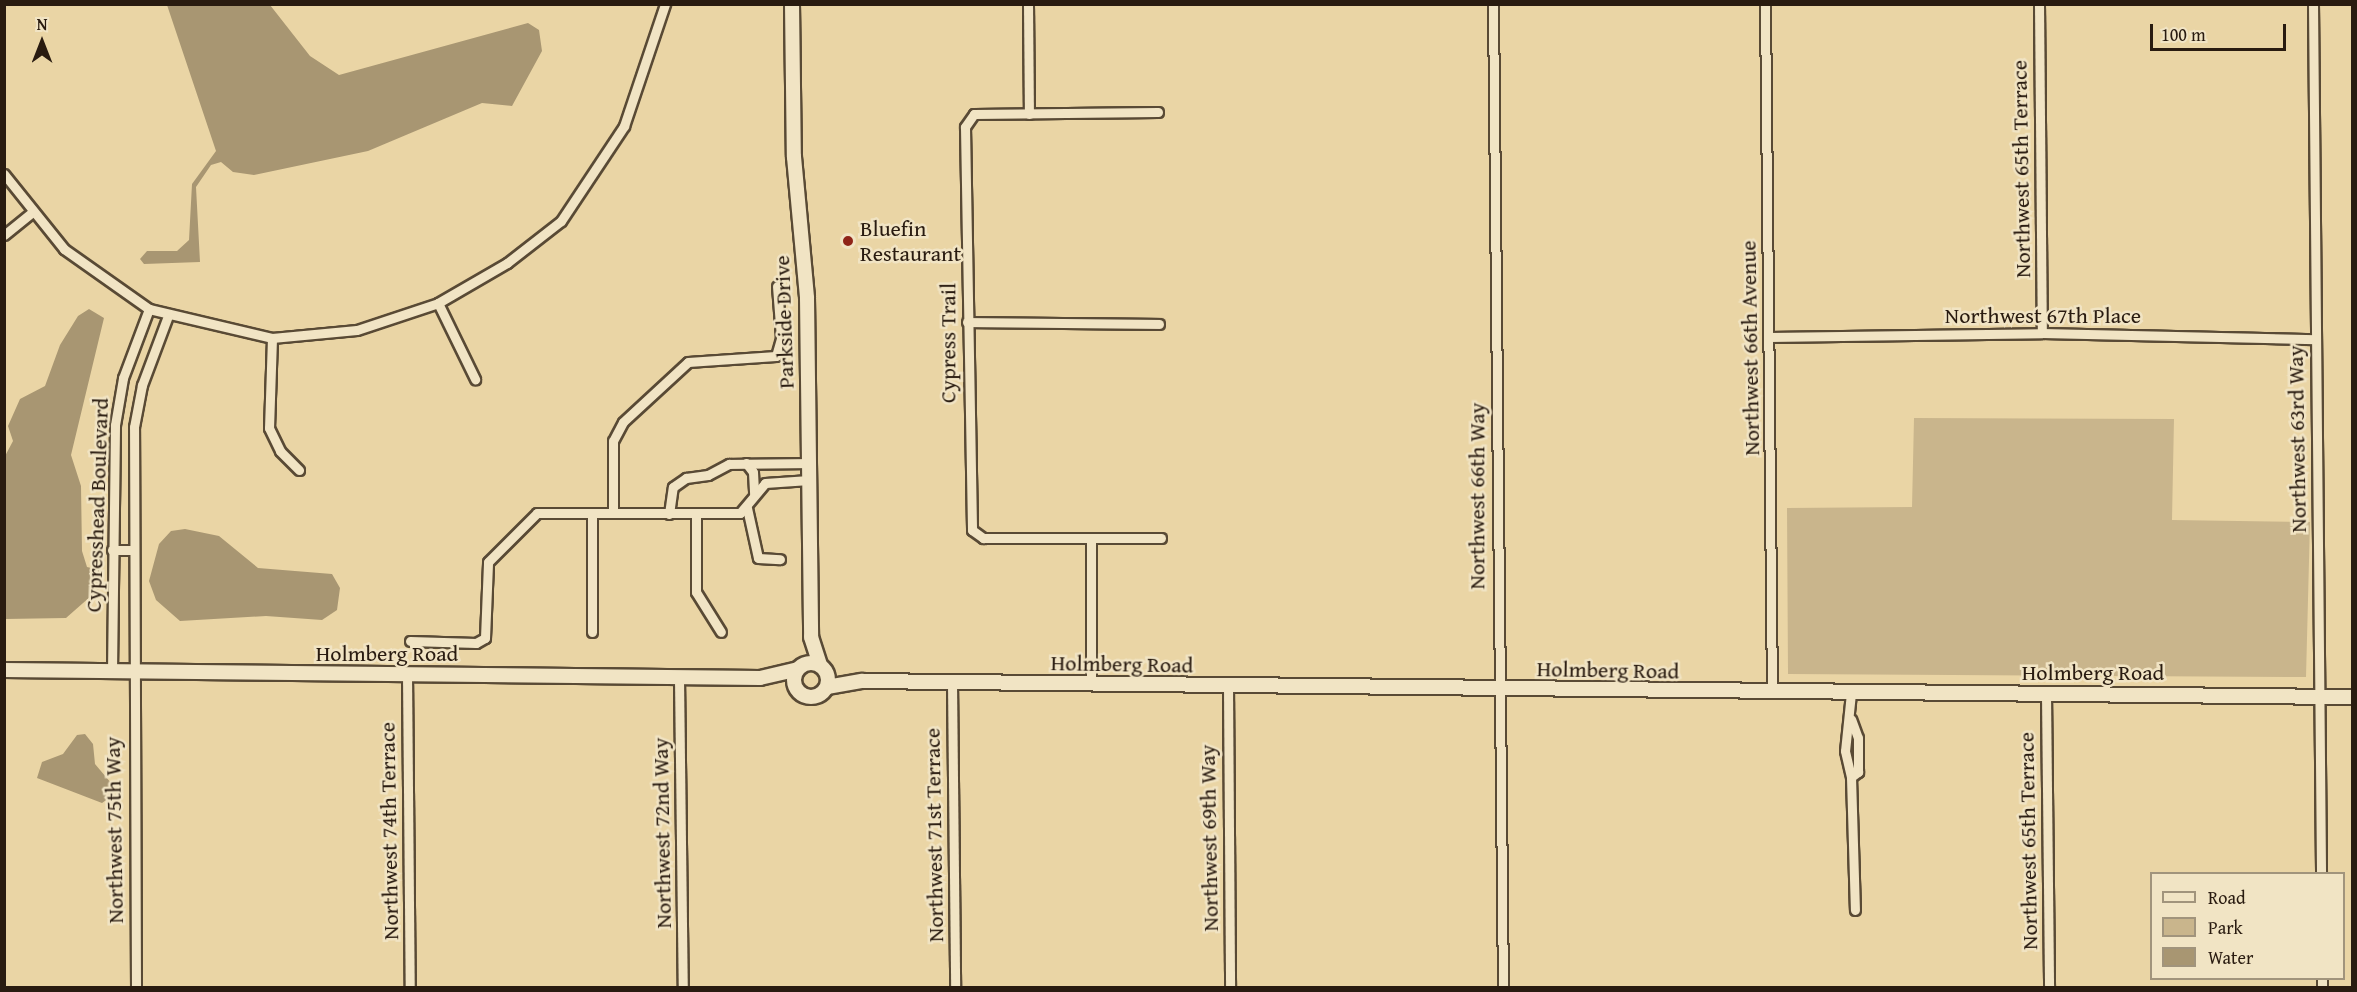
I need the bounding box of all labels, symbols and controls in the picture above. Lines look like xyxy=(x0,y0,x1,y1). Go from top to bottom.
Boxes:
north arrow xyxy=(12,12,72,72)
text: N xyxy=(37,12,47,36)
scale bar xyxy=(2153,12,2290,50)
text: 100 m xyxy=(2161,21,2206,48)
street label: Northwest 65th Terrace xyxy=(2006,60,2036,278)
place label: Bluefin Restaurant xyxy=(860,215,961,266)
marker: Bluefin Restaurant xyxy=(841,234,855,248)
street label: Northwest 66th Avenue xyxy=(1735,240,1765,456)
street label: Parkside Drive xyxy=(768,255,800,389)
street label: Cypress Trail xyxy=(935,283,961,403)
street label: Northwest 67th Place xyxy=(1945,303,2141,329)
street label: Northwest 63rd Way xyxy=(2282,345,2312,533)
street label: Cypresshead Boulevard xyxy=(80,397,114,613)
street label: Northwest 66th Way xyxy=(1464,403,1490,589)
street label: Holmberg Road xyxy=(316,641,458,667)
street label: Holmberg Road xyxy=(1050,650,1194,678)
street label: Holmberg Road xyxy=(1536,656,1680,684)
street label: Holmberg Road xyxy=(2022,660,2164,686)
street label: Northwest 74th Terrace xyxy=(374,722,404,940)
street label: Northwest 71st Terrace xyxy=(919,728,949,942)
street label: Northwest 65th Terrace xyxy=(2013,732,2043,950)
street label: Northwest 75th Way xyxy=(99,736,129,924)
street label: Northwest 72nd Way xyxy=(647,737,677,929)
street label: Northwest 69th Way xyxy=(1194,744,1224,932)
legend xyxy=(2150,872,2345,980)
text: Road xyxy=(2208,884,2246,911)
text: Park xyxy=(2208,914,2243,941)
text: Water xyxy=(2208,944,2253,971)

